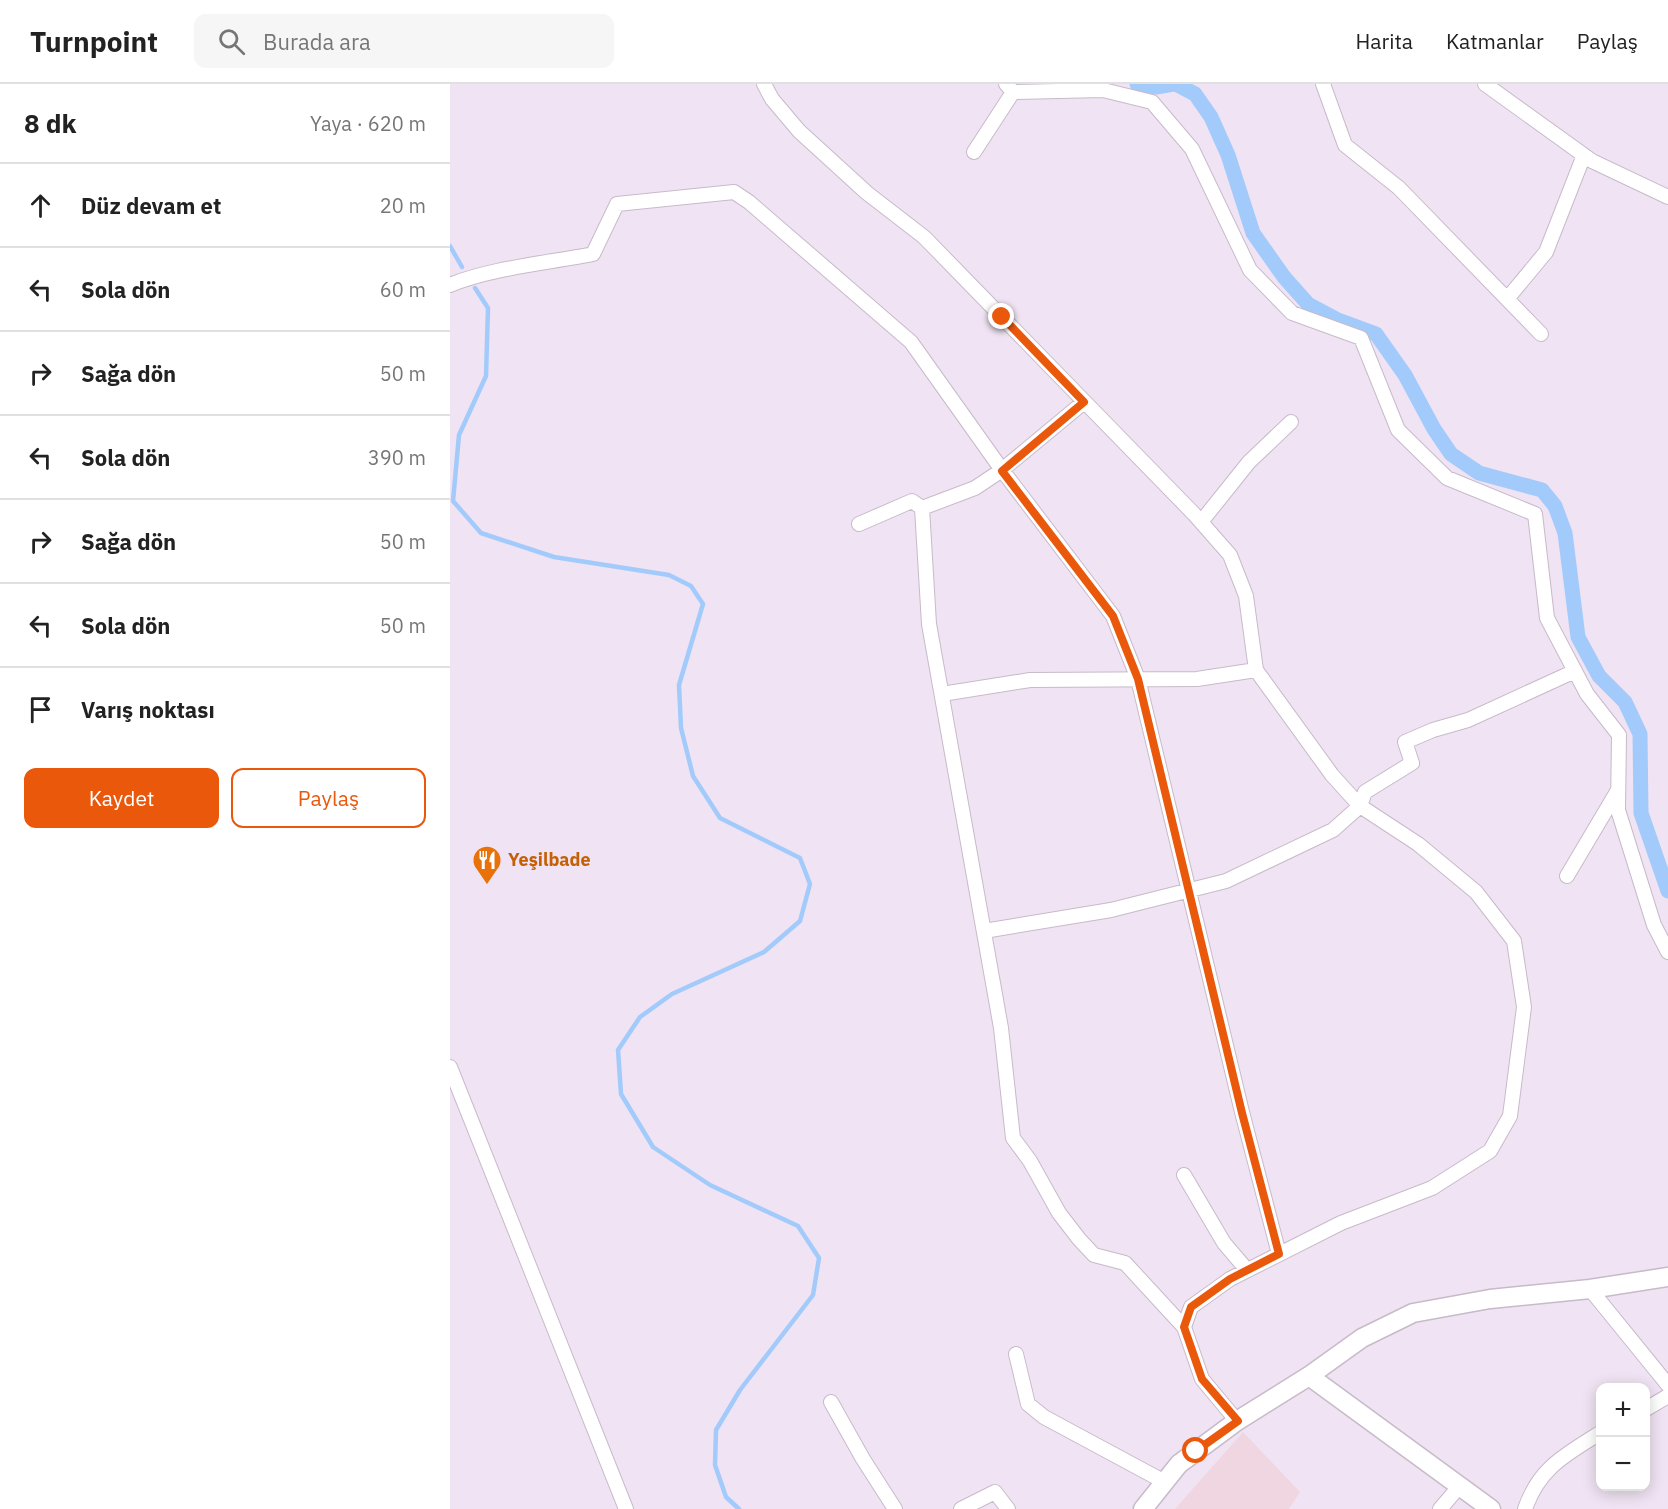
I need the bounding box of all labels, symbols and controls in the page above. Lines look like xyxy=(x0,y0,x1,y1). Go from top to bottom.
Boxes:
search box xyxy=(194,14,614,68)
text: Turnpoint xyxy=(30,23,158,60)
icon: search xyxy=(215,25,248,58)
text: Burada ara xyxy=(263,27,371,56)
text: Harita xyxy=(1355,27,1413,55)
text: Katmanlar xyxy=(1446,27,1544,55)
text: Paylaş xyxy=(1577,27,1638,55)
text: 8 dk xyxy=(24,106,77,140)
text: Yaya · 620 m xyxy=(310,110,426,137)
icon: ahead xyxy=(24,189,57,222)
text: Düz devam et xyxy=(81,191,221,220)
text: 20 m xyxy=(380,192,426,219)
icon: left xyxy=(24,273,57,306)
text: Sola dön xyxy=(81,275,170,304)
text: 60 m xyxy=(380,276,426,303)
route end xyxy=(988,303,1014,329)
icon: right xyxy=(24,357,57,390)
text: Sağa dön xyxy=(81,359,176,388)
text: 50 m xyxy=(380,360,426,387)
icon: left xyxy=(24,441,57,474)
text: Sola dön xyxy=(81,443,170,472)
text: 390 m xyxy=(368,444,426,471)
icon: right xyxy=(24,525,57,558)
text: Sağa dön xyxy=(81,527,176,556)
text: 50 m xyxy=(380,528,426,555)
icon: left xyxy=(24,609,57,642)
text: Sola dön xyxy=(81,611,170,640)
text: 50 m xyxy=(380,612,426,639)
icon: arrive xyxy=(24,693,57,726)
text: Varış noktası xyxy=(81,695,215,724)
button: Kaydet xyxy=(24,768,219,828)
button: Paylaş xyxy=(231,768,426,828)
restaurant icon: Yeşilbade xyxy=(471,844,503,886)
place label: Yeşilbade xyxy=(508,848,591,871)
map controls xyxy=(1596,1383,1650,1491)
button: + xyxy=(1596,1383,1650,1437)
route start xyxy=(1182,1437,1208,1463)
button: − xyxy=(1596,1437,1650,1491)

